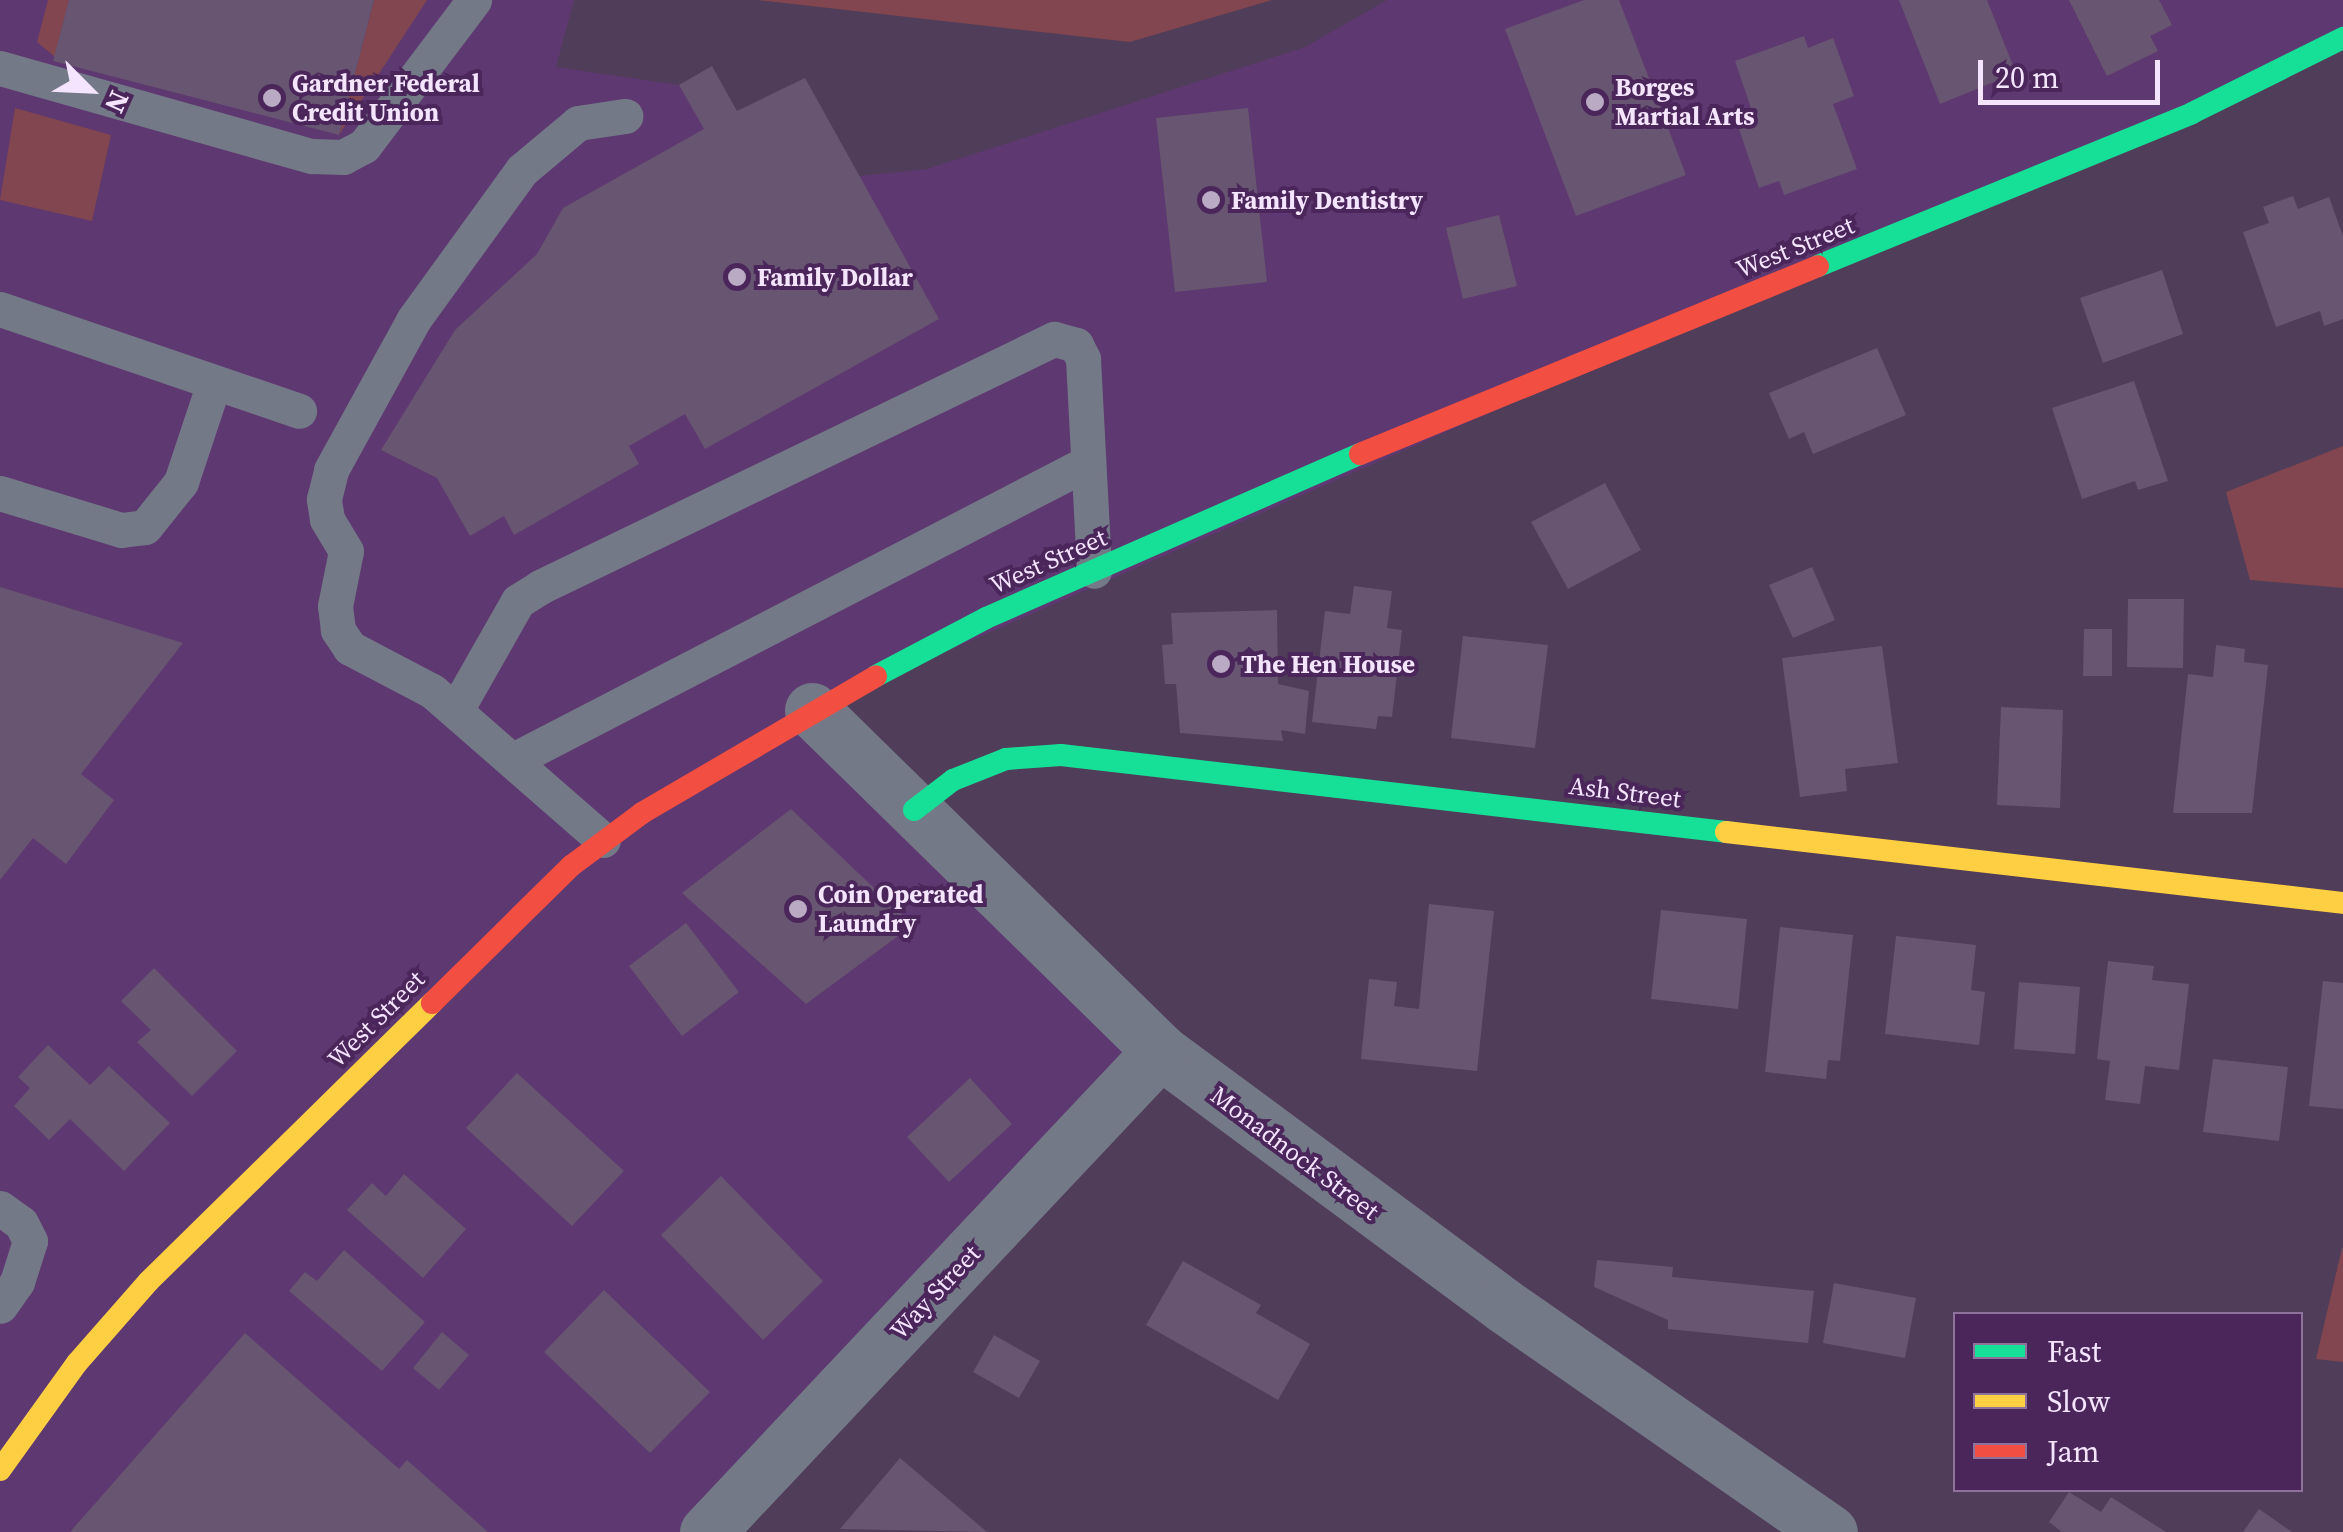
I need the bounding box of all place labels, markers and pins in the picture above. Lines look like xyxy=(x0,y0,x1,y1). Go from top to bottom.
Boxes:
place label: Gardner Federal Credit Union xyxy=(292,69,480,128)
place label: Borges Martial Arts xyxy=(1615,73,1755,132)
marker: Gardner Federal Credit Union xyxy=(261,87,283,109)
marker: Borges Martial Arts xyxy=(1584,91,1606,113)
place label: Family Dentistry xyxy=(1231,185,1423,215)
marker: Family Dentistry xyxy=(1200,189,1222,211)
place label: Family Dollar xyxy=(757,262,913,292)
marker: Family Dollar xyxy=(726,266,748,288)
place label: The Hen House xyxy=(1241,649,1415,679)
marker: The Hen House xyxy=(1210,653,1232,675)
place label: Coin Operated Laundry xyxy=(818,880,983,939)
marker: Coin Operated Laundry xyxy=(787,898,809,920)

